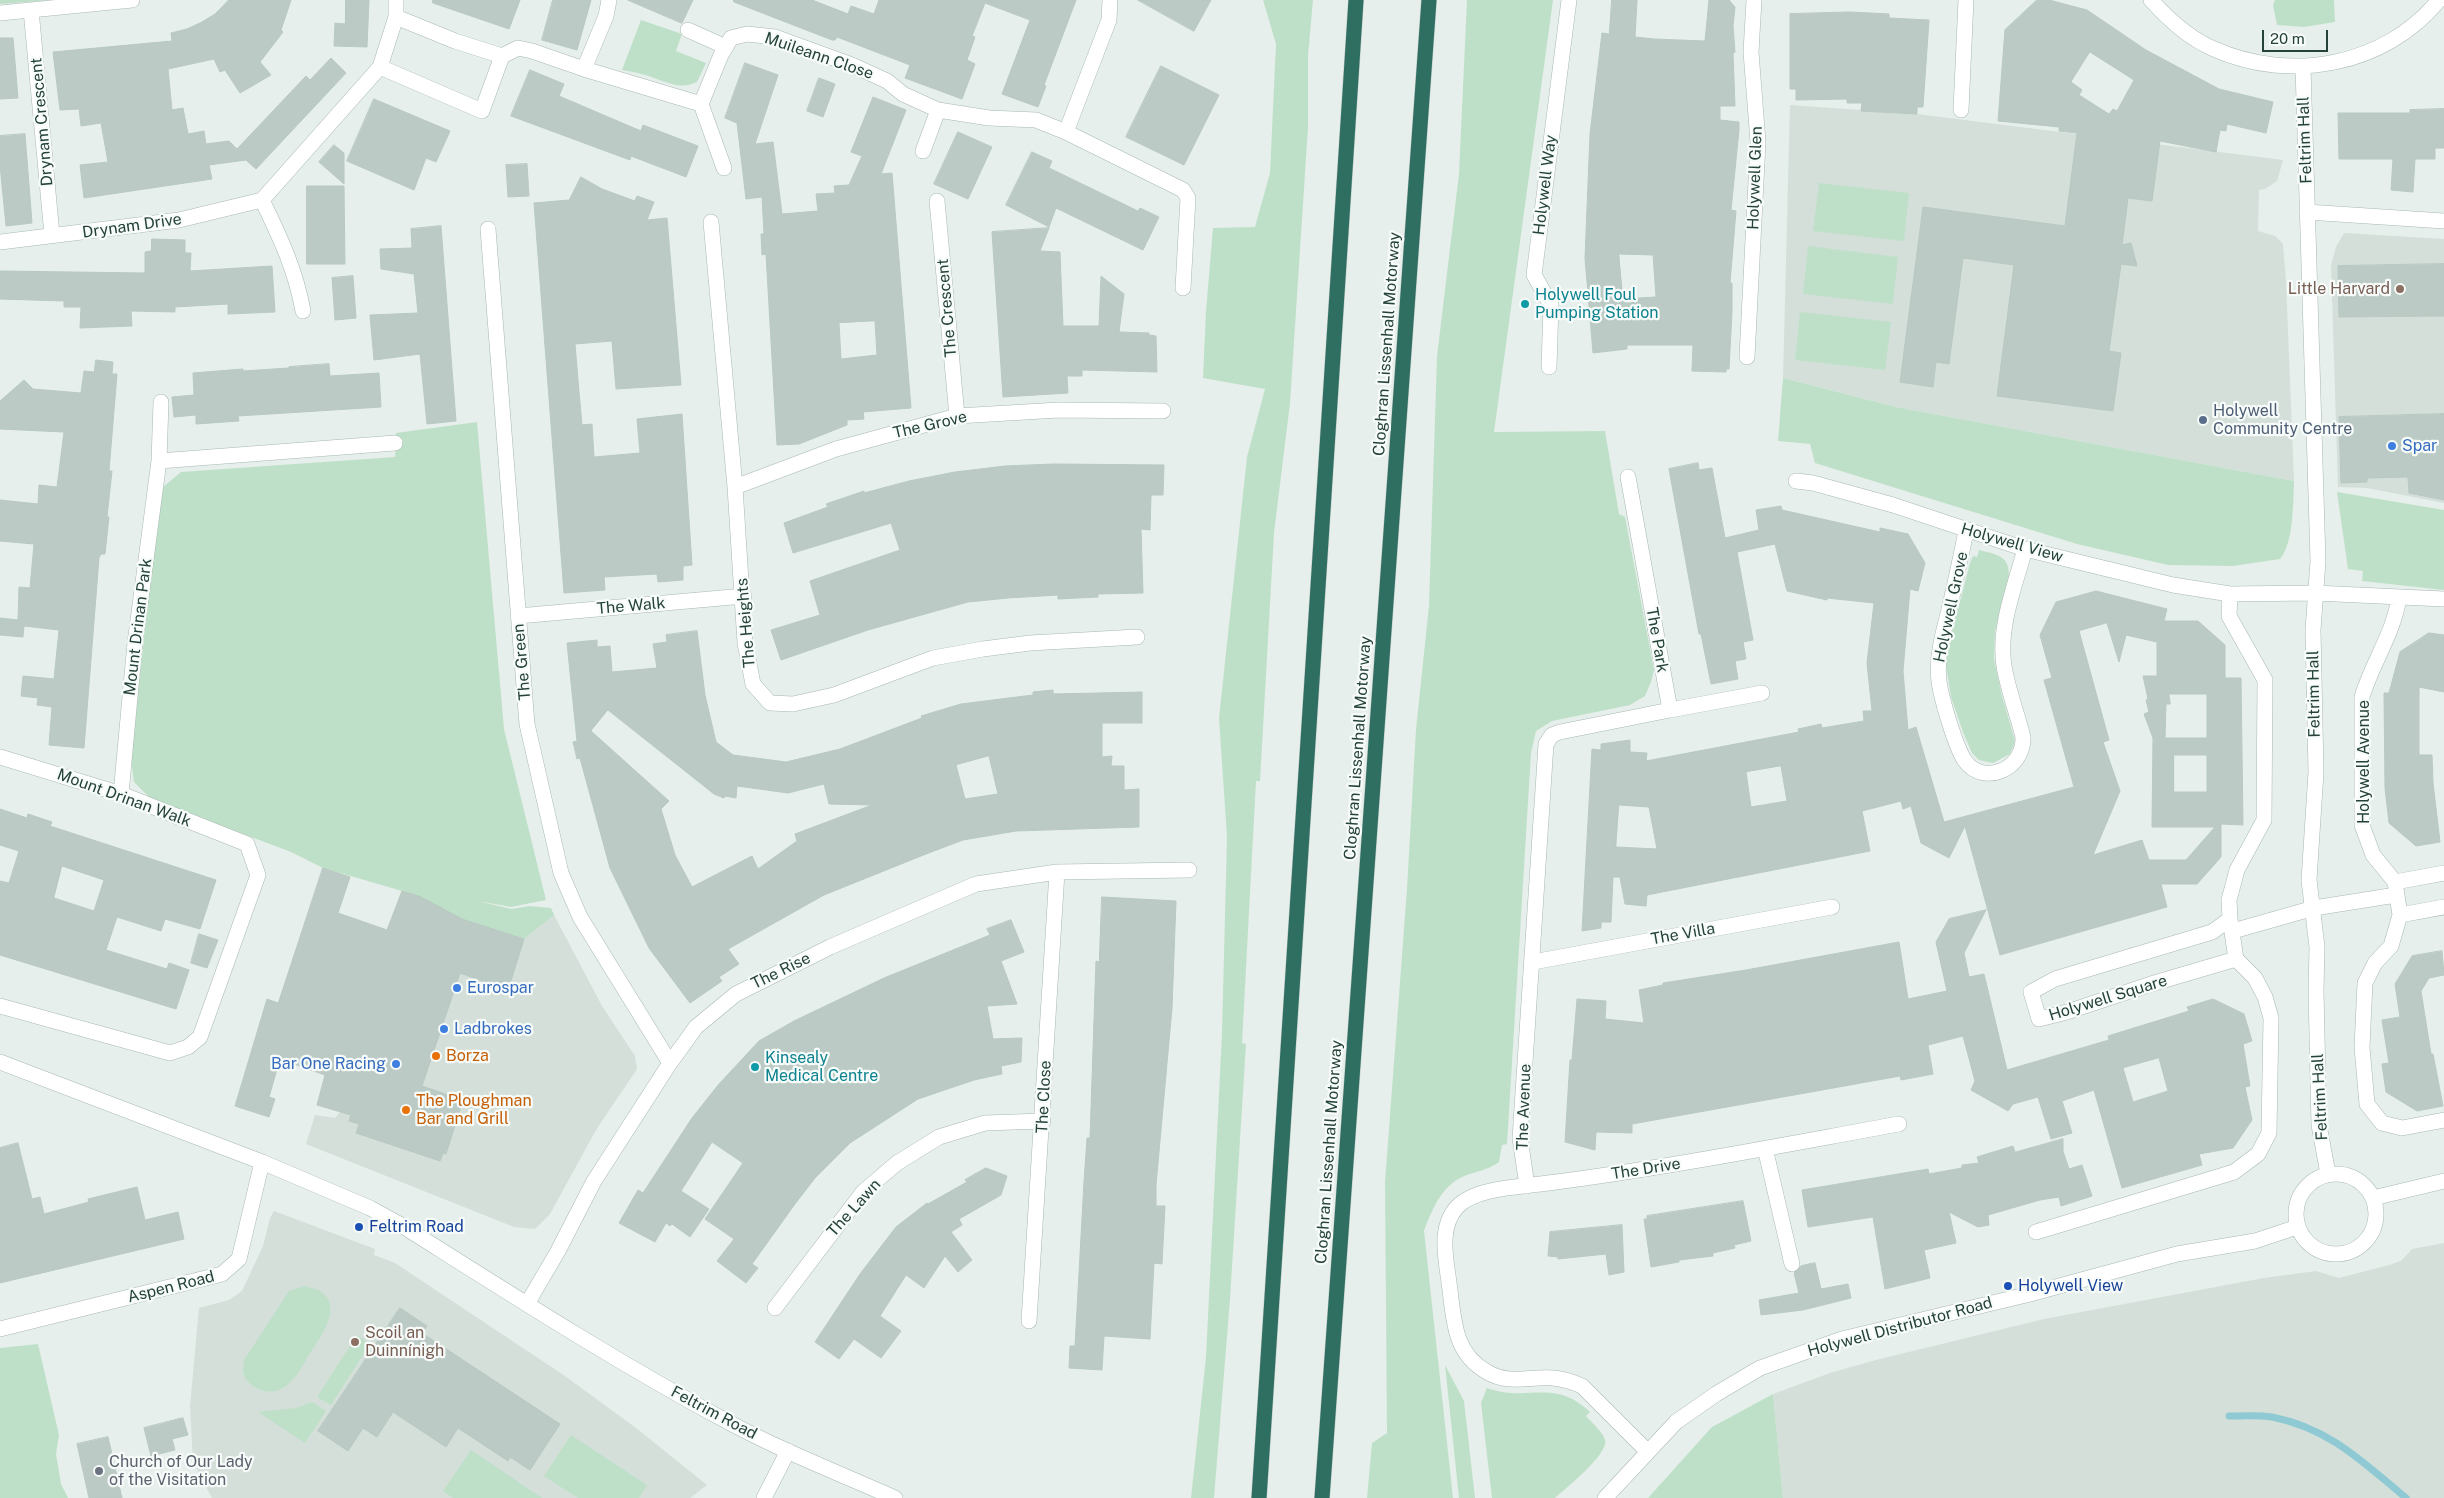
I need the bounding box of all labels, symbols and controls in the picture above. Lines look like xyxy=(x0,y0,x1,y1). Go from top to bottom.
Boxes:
scale bar xyxy=(2264,20,2330,52)
street label: Muileann Close xyxy=(762,28,876,84)
text: 20 m xyxy=(2270,30,2305,47)
street label: Drynam Crescent xyxy=(27,57,57,187)
street label: Feltrim Hall xyxy=(2294,96,2316,184)
street label: Holywell Glen xyxy=(1744,126,1766,230)
street label: Holywell Way xyxy=(1529,134,1561,236)
street label: Drynam Drive xyxy=(81,210,183,242)
street label: Cloghran Lissenhall Motorway xyxy=(1370,231,1404,457)
street label: The Crescent xyxy=(933,258,961,358)
place label: Little Harvard xyxy=(2288,279,2390,299)
marker: Little Harvard xyxy=(2394,283,2406,295)
place label: Holywell Foul Pumping Station xyxy=(1535,285,1659,323)
marker: Holywell Foul Pumping Station xyxy=(1519,298,1531,310)
place label: Holywell Community Centre xyxy=(2213,401,2352,439)
street label: The Grove xyxy=(891,407,969,443)
marker: Holywell Community Centre xyxy=(2197,414,2209,426)
place label: Spar xyxy=(2402,436,2437,456)
marker: Spar xyxy=(2386,440,2398,452)
street label: Holywell View xyxy=(1959,519,2065,567)
street label: Holywell Grove xyxy=(1930,550,1972,664)
street label: Mount Drinan Park xyxy=(120,557,156,697)
street label: The Heights xyxy=(733,577,759,669)
street label: The Walk xyxy=(596,593,666,619)
street label: The Park xyxy=(1642,606,1672,674)
street label: The Green xyxy=(509,623,535,701)
street label: Cloghran Lissenhall Motorway xyxy=(1341,635,1375,861)
street label: Feltrim Hall xyxy=(2304,650,2324,738)
street label: Holywell Avenue xyxy=(2354,700,2374,824)
street label: Mount Drinan Walk xyxy=(54,765,194,831)
street label: The Villa xyxy=(1649,919,1717,949)
street label: The Rise xyxy=(748,948,814,994)
street label: Holywell Square xyxy=(2047,971,2169,1025)
place label: Eurospar xyxy=(467,978,534,998)
marker: Eurospar xyxy=(451,982,463,994)
place label: Ladbrokes xyxy=(454,1019,532,1039)
marker: Ladbrokes xyxy=(438,1023,450,1035)
street label: Cloghran Lissenhall Motorway xyxy=(1312,1039,1346,1265)
place label: Borza xyxy=(446,1046,489,1066)
place label: Kinsealy Medical Centre xyxy=(765,1048,878,1086)
marker: Borza xyxy=(430,1050,442,1062)
street label: Feltrim Hall xyxy=(2308,1053,2332,1141)
place label: Bar One Racing xyxy=(271,1054,386,1074)
marker: Bar One Racing xyxy=(390,1058,402,1070)
street label: The Close xyxy=(1032,1060,1056,1134)
marker: Kinsealy Medical Centre xyxy=(749,1061,761,1073)
street label: The Avenue xyxy=(1513,1063,1535,1151)
place label: The Ploughman Bar and Grill xyxy=(416,1091,532,1129)
marker: The Ploughman Bar and Grill xyxy=(400,1104,412,1116)
street label: The Drive xyxy=(1610,1154,1682,1184)
street label: The Lawn xyxy=(823,1175,885,1241)
place label: Feltrim Road xyxy=(369,1217,464,1237)
marker: Feltrim Road xyxy=(353,1221,365,1233)
street label: Aspen Road xyxy=(126,1267,216,1307)
place label: Holywell View xyxy=(2018,1276,2123,1296)
marker: Holywell View xyxy=(2002,1280,2014,1292)
street label: Holywell Distributor Road xyxy=(1805,1293,1995,1361)
place label: Scoil an Duinnínigh xyxy=(365,1323,444,1361)
marker: Scoil an Duinnínigh xyxy=(349,1336,361,1348)
street label: Feltrim Road xyxy=(668,1382,760,1444)
place label: Church of Our Lady of the Visitation xyxy=(109,1452,253,1490)
marker: Church of Our Lady of the Visitation xyxy=(93,1465,105,1477)

